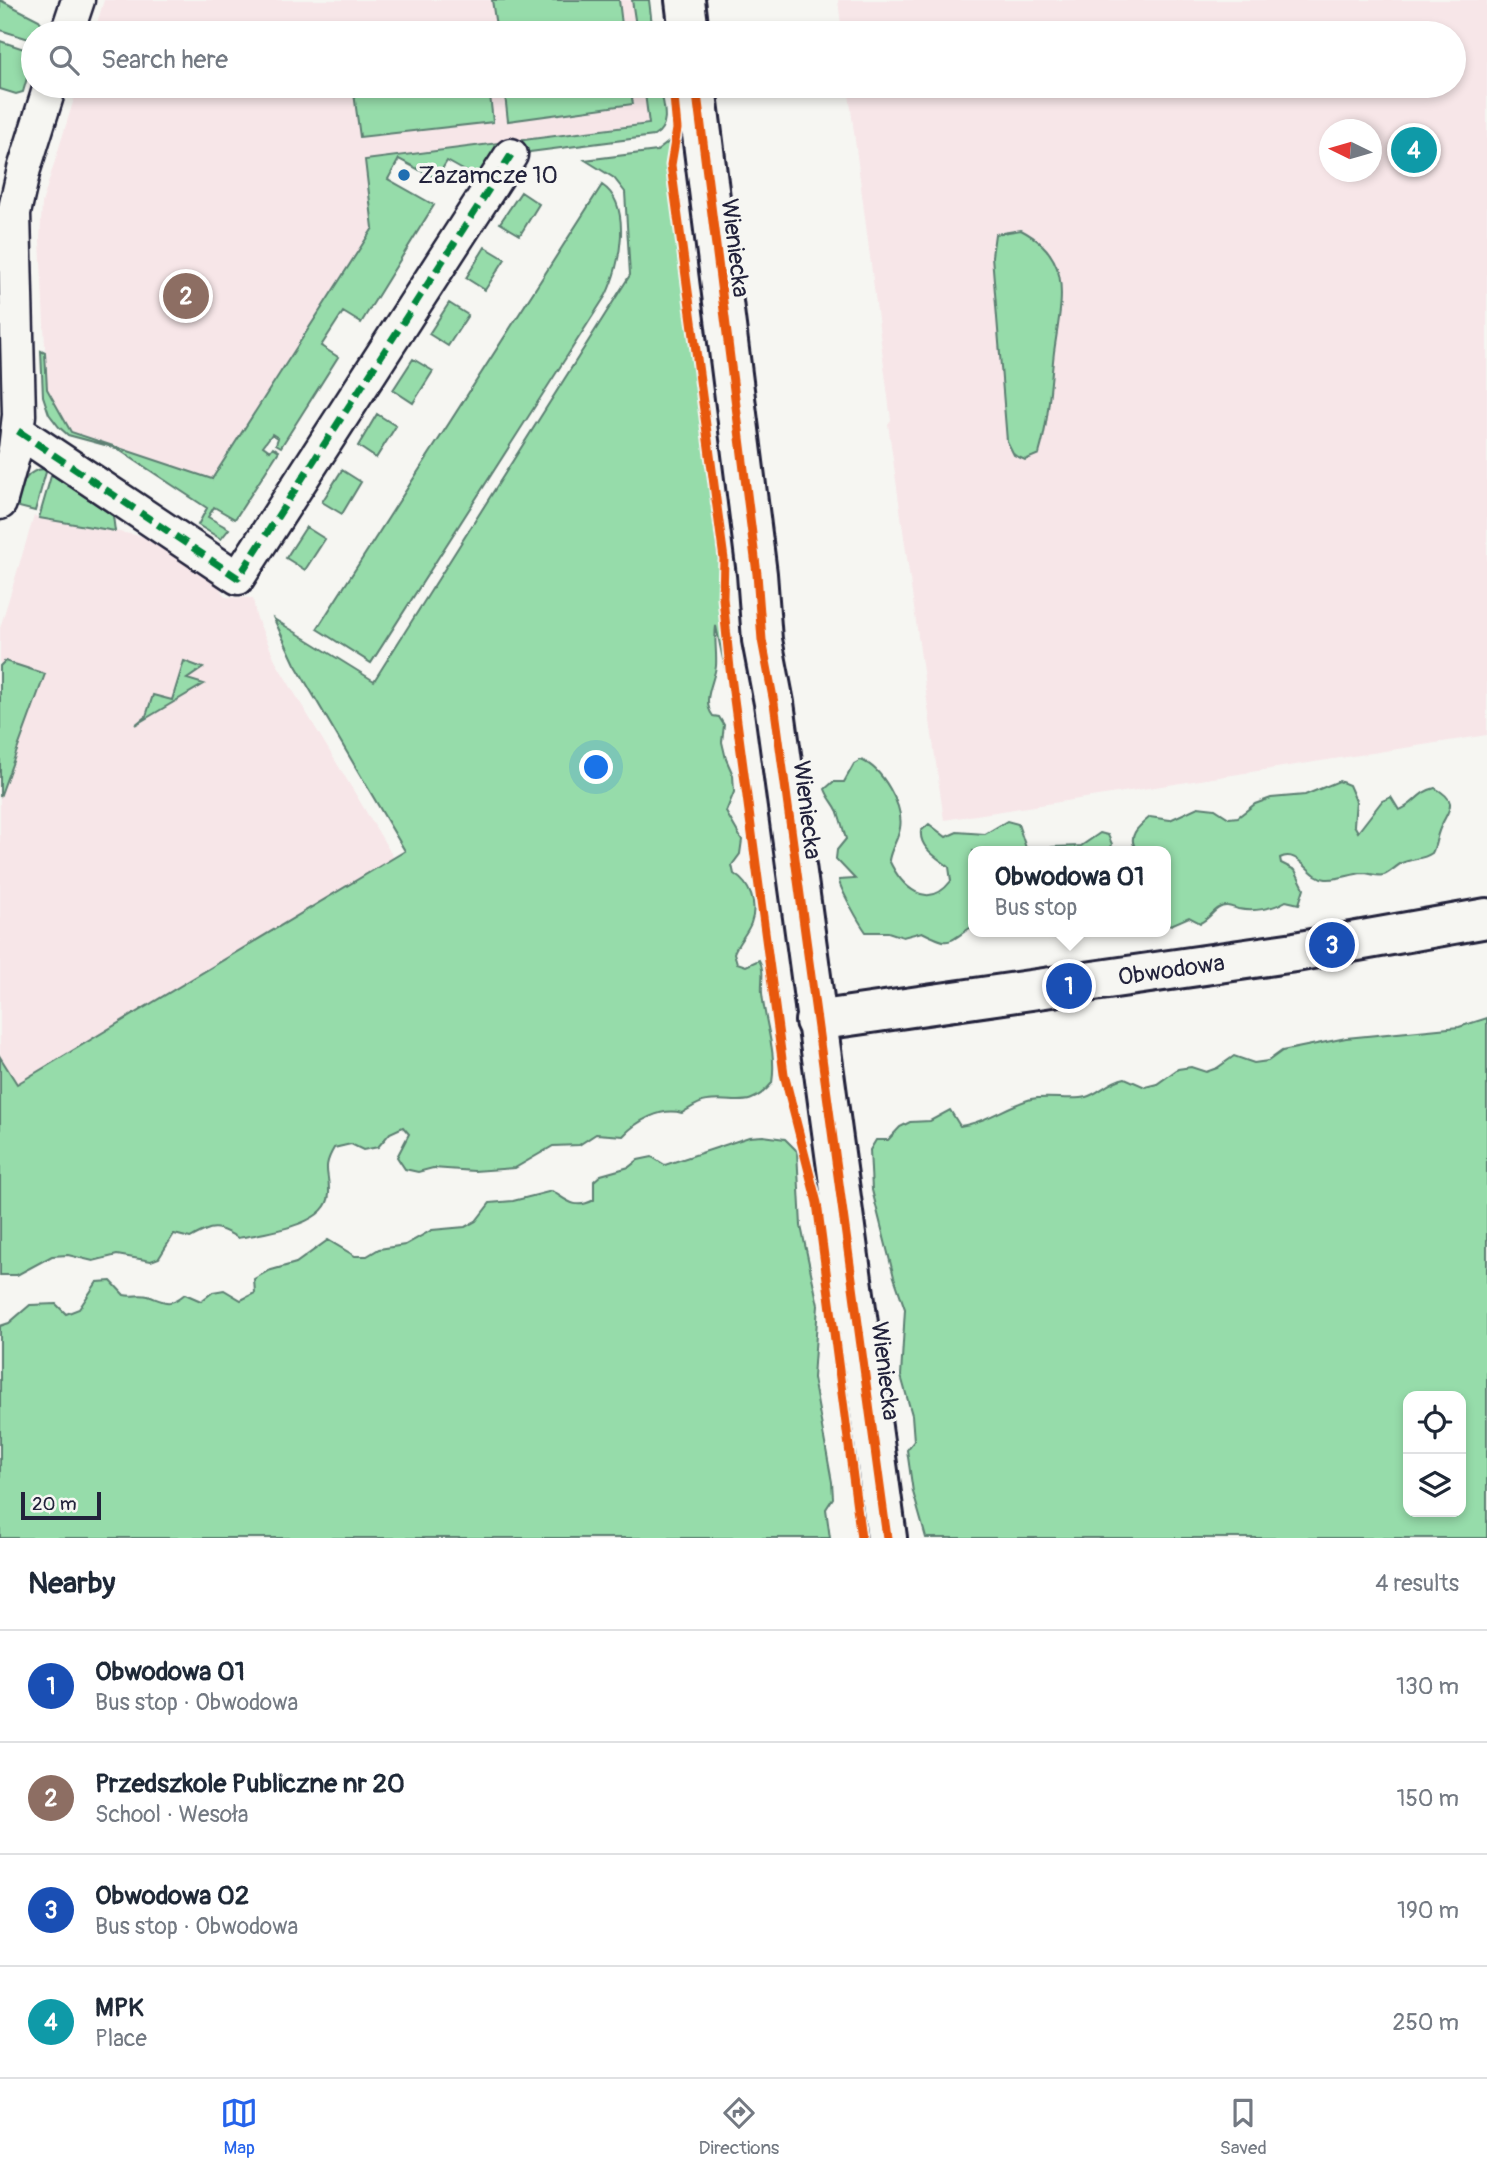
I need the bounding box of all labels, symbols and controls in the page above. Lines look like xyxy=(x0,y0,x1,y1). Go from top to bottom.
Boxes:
search box xyxy=(21,21,1466,98)
icon: search xyxy=(45,41,83,79)
text: Search here xyxy=(101,44,228,76)
north arrow xyxy=(1319,119,1382,182)
pin: 4 xyxy=(1391,124,1437,176)
place label: Zazamcze 10 xyxy=(418,161,558,190)
marker: Zazamcze 10 xyxy=(396,167,412,183)
street label: Wieniecka xyxy=(715,197,755,299)
pin: 2 xyxy=(163,270,209,322)
your location xyxy=(579,750,613,784)
street label: Wieniecka xyxy=(787,759,827,861)
popup xyxy=(968,846,1171,937)
text: Obwodowa 01 xyxy=(995,861,1144,893)
text: Bus stop xyxy=(995,893,1077,922)
pin: 3 xyxy=(1309,919,1355,971)
street label: Obwodowa xyxy=(1116,948,1227,992)
pin: 1 xyxy=(1046,960,1092,1012)
street label: Wieniecka xyxy=(865,1320,905,1422)
map controls xyxy=(1403,1391,1466,1517)
button: locate xyxy=(1403,1391,1466,1454)
button: layers xyxy=(1403,1454,1466,1517)
scale bar xyxy=(21,1489,102,1521)
text: 20 m xyxy=(32,1492,77,1516)
text: Nearby xyxy=(28,1565,115,1602)
text: 4 results xyxy=(1375,1569,1459,1598)
text: Obwodowa 01 xyxy=(95,1656,245,1688)
text: 1 xyxy=(47,1672,56,1701)
text: 130 m xyxy=(1396,1672,1459,1701)
text: Bus stop · Obwodowa xyxy=(95,1688,298,1717)
text: Przedszkole Publiczne nr 20 xyxy=(95,1768,405,1800)
text: 2 xyxy=(45,1784,57,1813)
text: 150 m xyxy=(1396,1784,1459,1813)
text: School · Wesoła xyxy=(95,1800,248,1829)
text: Obwodowa 02 xyxy=(95,1880,249,1912)
text: 3 xyxy=(45,1896,57,1925)
text: 190 m xyxy=(1397,1896,1459,1925)
text: Bus stop · Obwodowa xyxy=(95,1912,298,1941)
text: MPK xyxy=(95,1992,144,2024)
text: 4 xyxy=(44,2008,58,2037)
text: 250 m xyxy=(1393,2008,1459,2037)
text: Place xyxy=(95,2024,147,2053)
tab: Map xyxy=(220,2094,258,2160)
tab: Directions xyxy=(699,2094,779,2160)
tab: Saved xyxy=(1220,2094,1267,2160)

